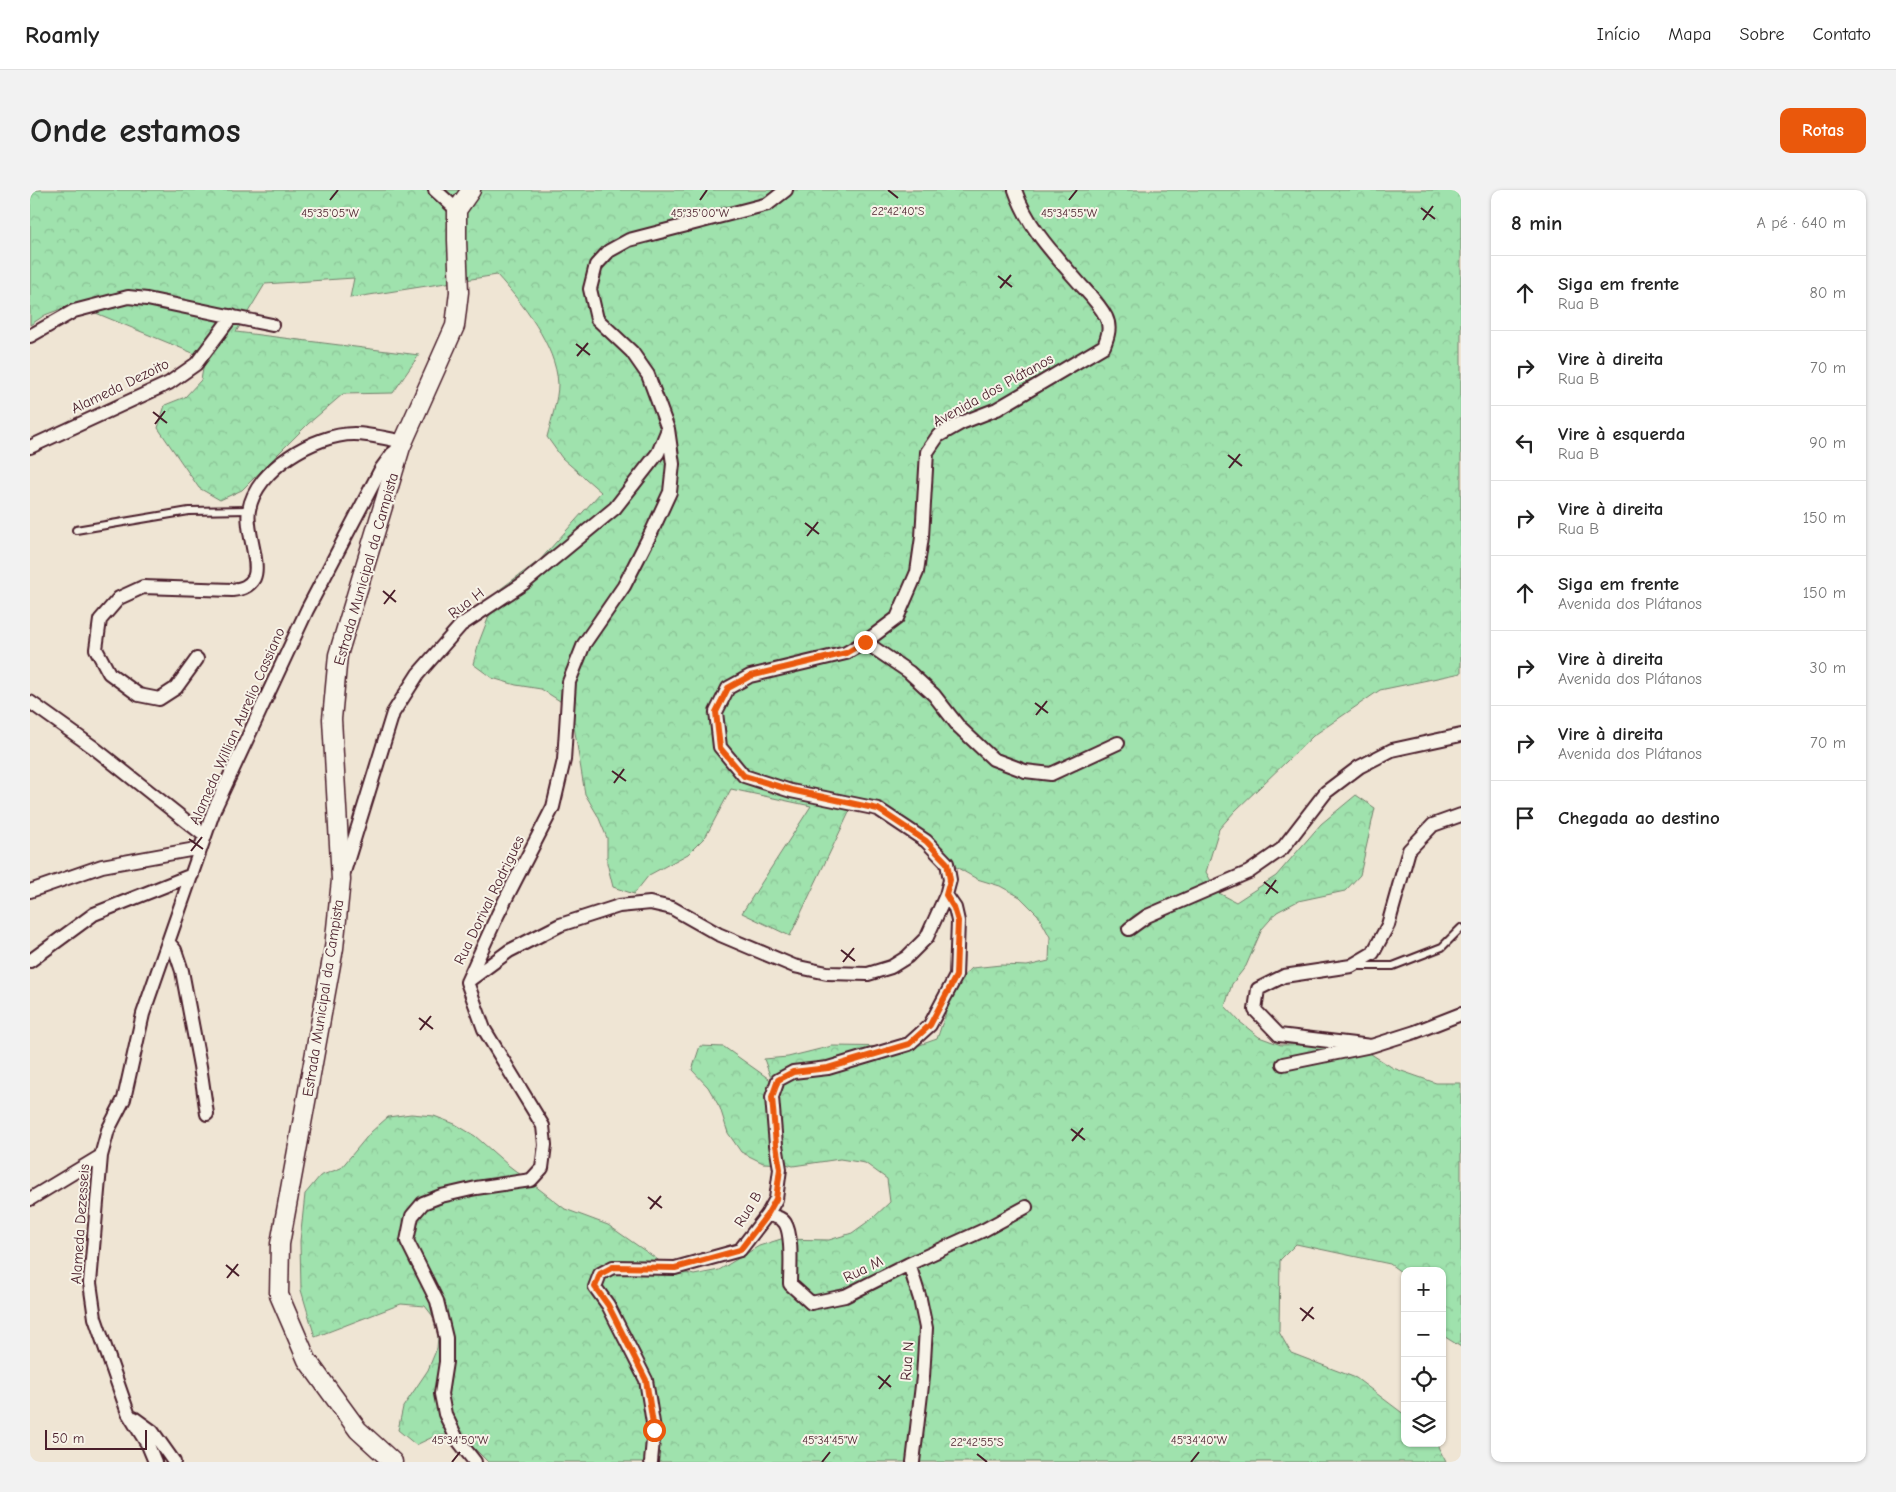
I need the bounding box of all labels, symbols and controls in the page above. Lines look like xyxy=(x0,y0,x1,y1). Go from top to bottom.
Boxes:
text: Roamly xyxy=(25,21,99,49)
text: Início xyxy=(1597,24,1640,45)
text: Mapa xyxy=(1668,24,1711,45)
text: Sobre xyxy=(1739,24,1784,45)
text: Contato xyxy=(1812,24,1871,45)
button: Rotas xyxy=(1780,108,1866,153)
text: Onde estamos xyxy=(30,110,241,151)
text: 22°42'40"S xyxy=(872,204,925,218)
text: 45°35'05"W xyxy=(301,206,359,220)
text: 45°35'00"W xyxy=(671,206,730,220)
text: 45°34'55"W xyxy=(1041,206,1098,220)
text: 8 min xyxy=(1511,211,1562,235)
text: A pé · 640 m xyxy=(1757,214,1846,232)
text: Siga em frente xyxy=(1558,273,1679,295)
icon: ahead xyxy=(1511,279,1539,307)
text: 80 m xyxy=(1809,284,1846,302)
text: Rua B xyxy=(1558,295,1599,313)
text: Vire à direita xyxy=(1558,348,1663,370)
street label: Avenida dos Plátanos xyxy=(930,349,1056,431)
icon: right xyxy=(1511,354,1539,382)
street label: Alameda Dezoito xyxy=(68,355,172,417)
text: 70 m xyxy=(1810,359,1846,377)
text: Rua B xyxy=(1558,370,1599,388)
text: Vire à esquerda xyxy=(1558,423,1685,445)
icon: left xyxy=(1511,429,1539,457)
text: 90 m xyxy=(1809,434,1846,452)
text: Rua B xyxy=(1558,445,1599,463)
street label: Estrada Municipal da Campista xyxy=(330,471,402,667)
text: Vire à direita xyxy=(1558,498,1663,520)
icon: right xyxy=(1511,504,1539,532)
text: 150 m xyxy=(1803,509,1846,527)
text: Rua B xyxy=(1558,520,1599,538)
text: Siga em frente xyxy=(1558,573,1679,595)
icon: ahead xyxy=(1511,579,1539,607)
street label: Rua H xyxy=(445,584,487,622)
text: 150 m xyxy=(1803,584,1846,602)
text: Avenida dos Plátanos xyxy=(1558,595,1702,613)
street label: Alameda Willian Aurelio Cassiano xyxy=(185,625,289,827)
route end xyxy=(854,631,877,654)
text: Vire à direita xyxy=(1558,648,1663,670)
icon: right xyxy=(1511,654,1539,682)
text: 30 m xyxy=(1810,659,1846,677)
text: Avenida dos Plátanos xyxy=(1558,670,1702,688)
text: Vire à direita xyxy=(1558,723,1663,745)
icon: right xyxy=(1511,729,1539,757)
text: 70 m xyxy=(1810,734,1846,752)
text: Avenida dos Plátanos xyxy=(1558,745,1702,763)
icon: arrive xyxy=(1511,804,1539,832)
text: Chegada ao destino xyxy=(1558,807,1720,829)
street label: Rua Dorival Rodrigues xyxy=(450,832,528,968)
street label: Estrada Municipal da Campista xyxy=(299,898,347,1098)
street label: Alameda Dezesseis xyxy=(67,1163,93,1285)
street label: Rua B xyxy=(730,1188,766,1230)
street label: Rua M xyxy=(840,1252,886,1286)
map controls xyxy=(1401,1267,1446,1447)
button: + xyxy=(1401,1267,1446,1312)
button: − xyxy=(1401,1312,1446,1357)
street label: Rua N xyxy=(897,1341,917,1381)
button: locate xyxy=(1401,1357,1446,1402)
button: layers xyxy=(1401,1402,1446,1447)
route start xyxy=(643,1419,666,1442)
scale bar xyxy=(45,1427,148,1450)
text: 50 m xyxy=(52,1430,84,1447)
text: 45°34'50"W xyxy=(431,1433,489,1447)
text: 45°34'45"W xyxy=(802,1433,858,1447)
text: 45°34'40"W xyxy=(1171,1433,1228,1447)
text: 22°42'55"S xyxy=(951,1435,1004,1449)

